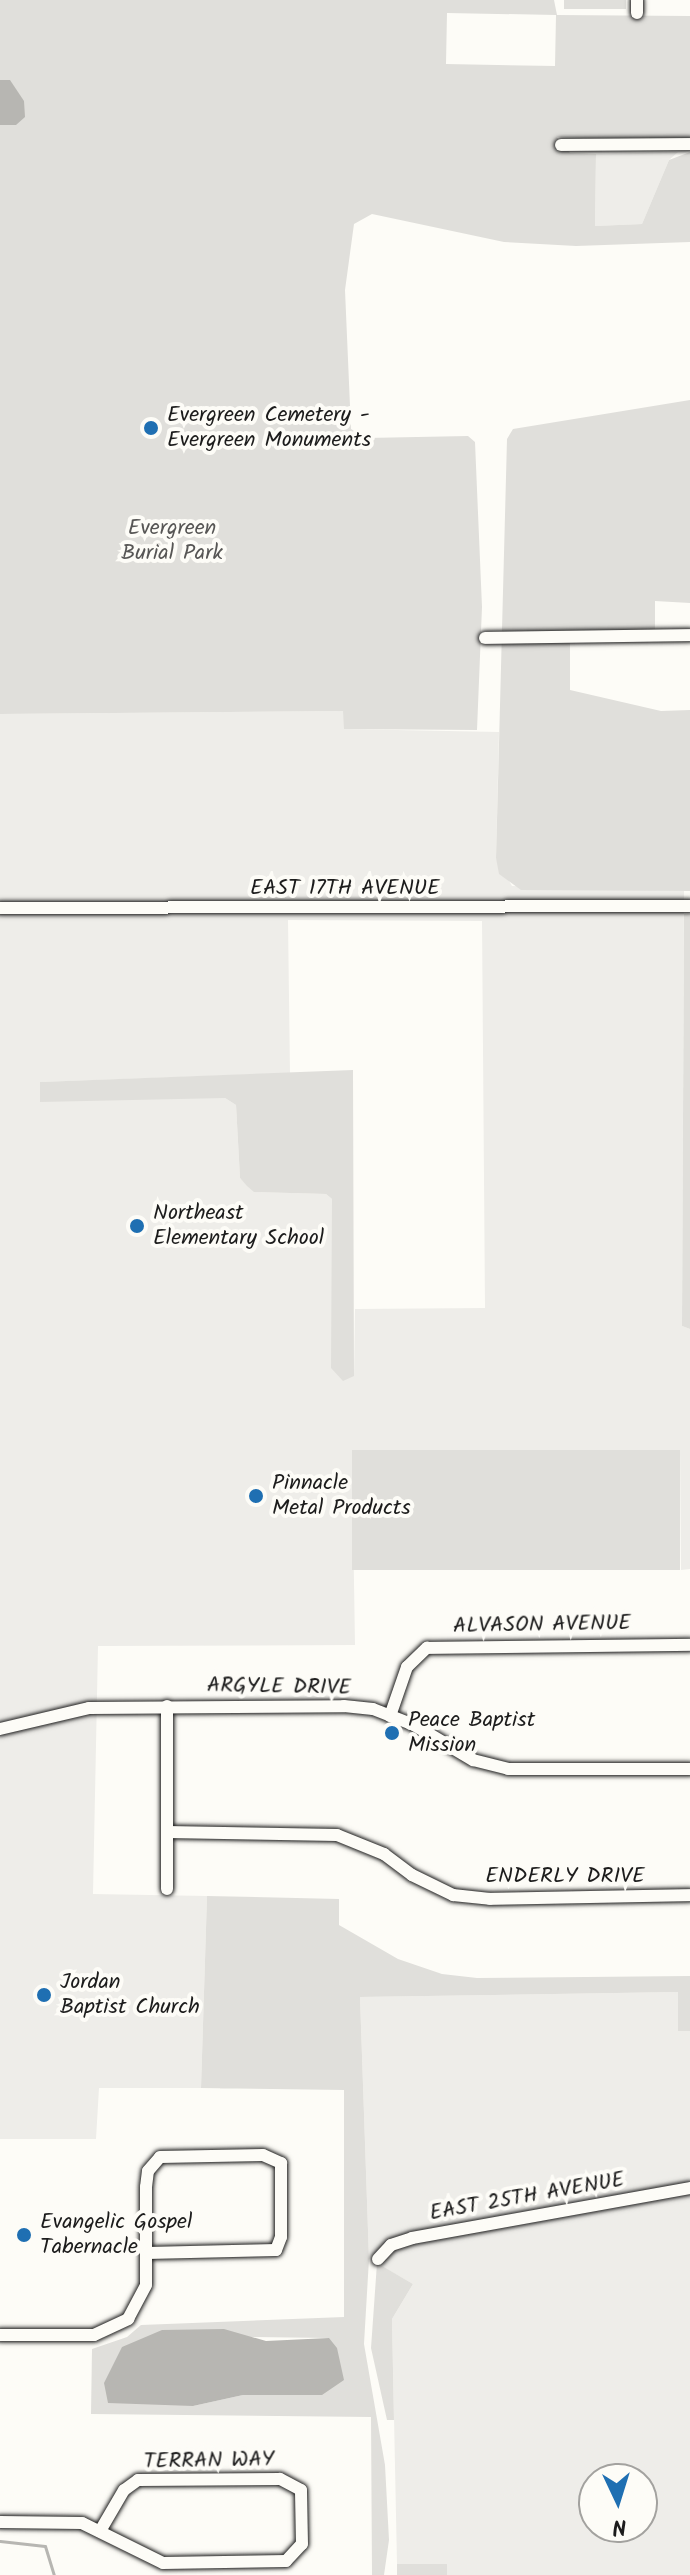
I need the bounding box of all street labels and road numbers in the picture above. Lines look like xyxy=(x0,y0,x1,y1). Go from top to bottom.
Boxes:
street label: EAST 17TH AVENUE xyxy=(250,876,440,902)
street label: ALVASON AVENUE xyxy=(453,1610,631,1640)
street label: ARGYLE DRIVE xyxy=(207,1673,351,1701)
street label: ENDERLY DRIVE xyxy=(485,1864,645,1890)
street label: EAST 25TH AVENUE xyxy=(428,2167,626,2227)
street label: TERRAN WAY xyxy=(143,2447,275,2475)

